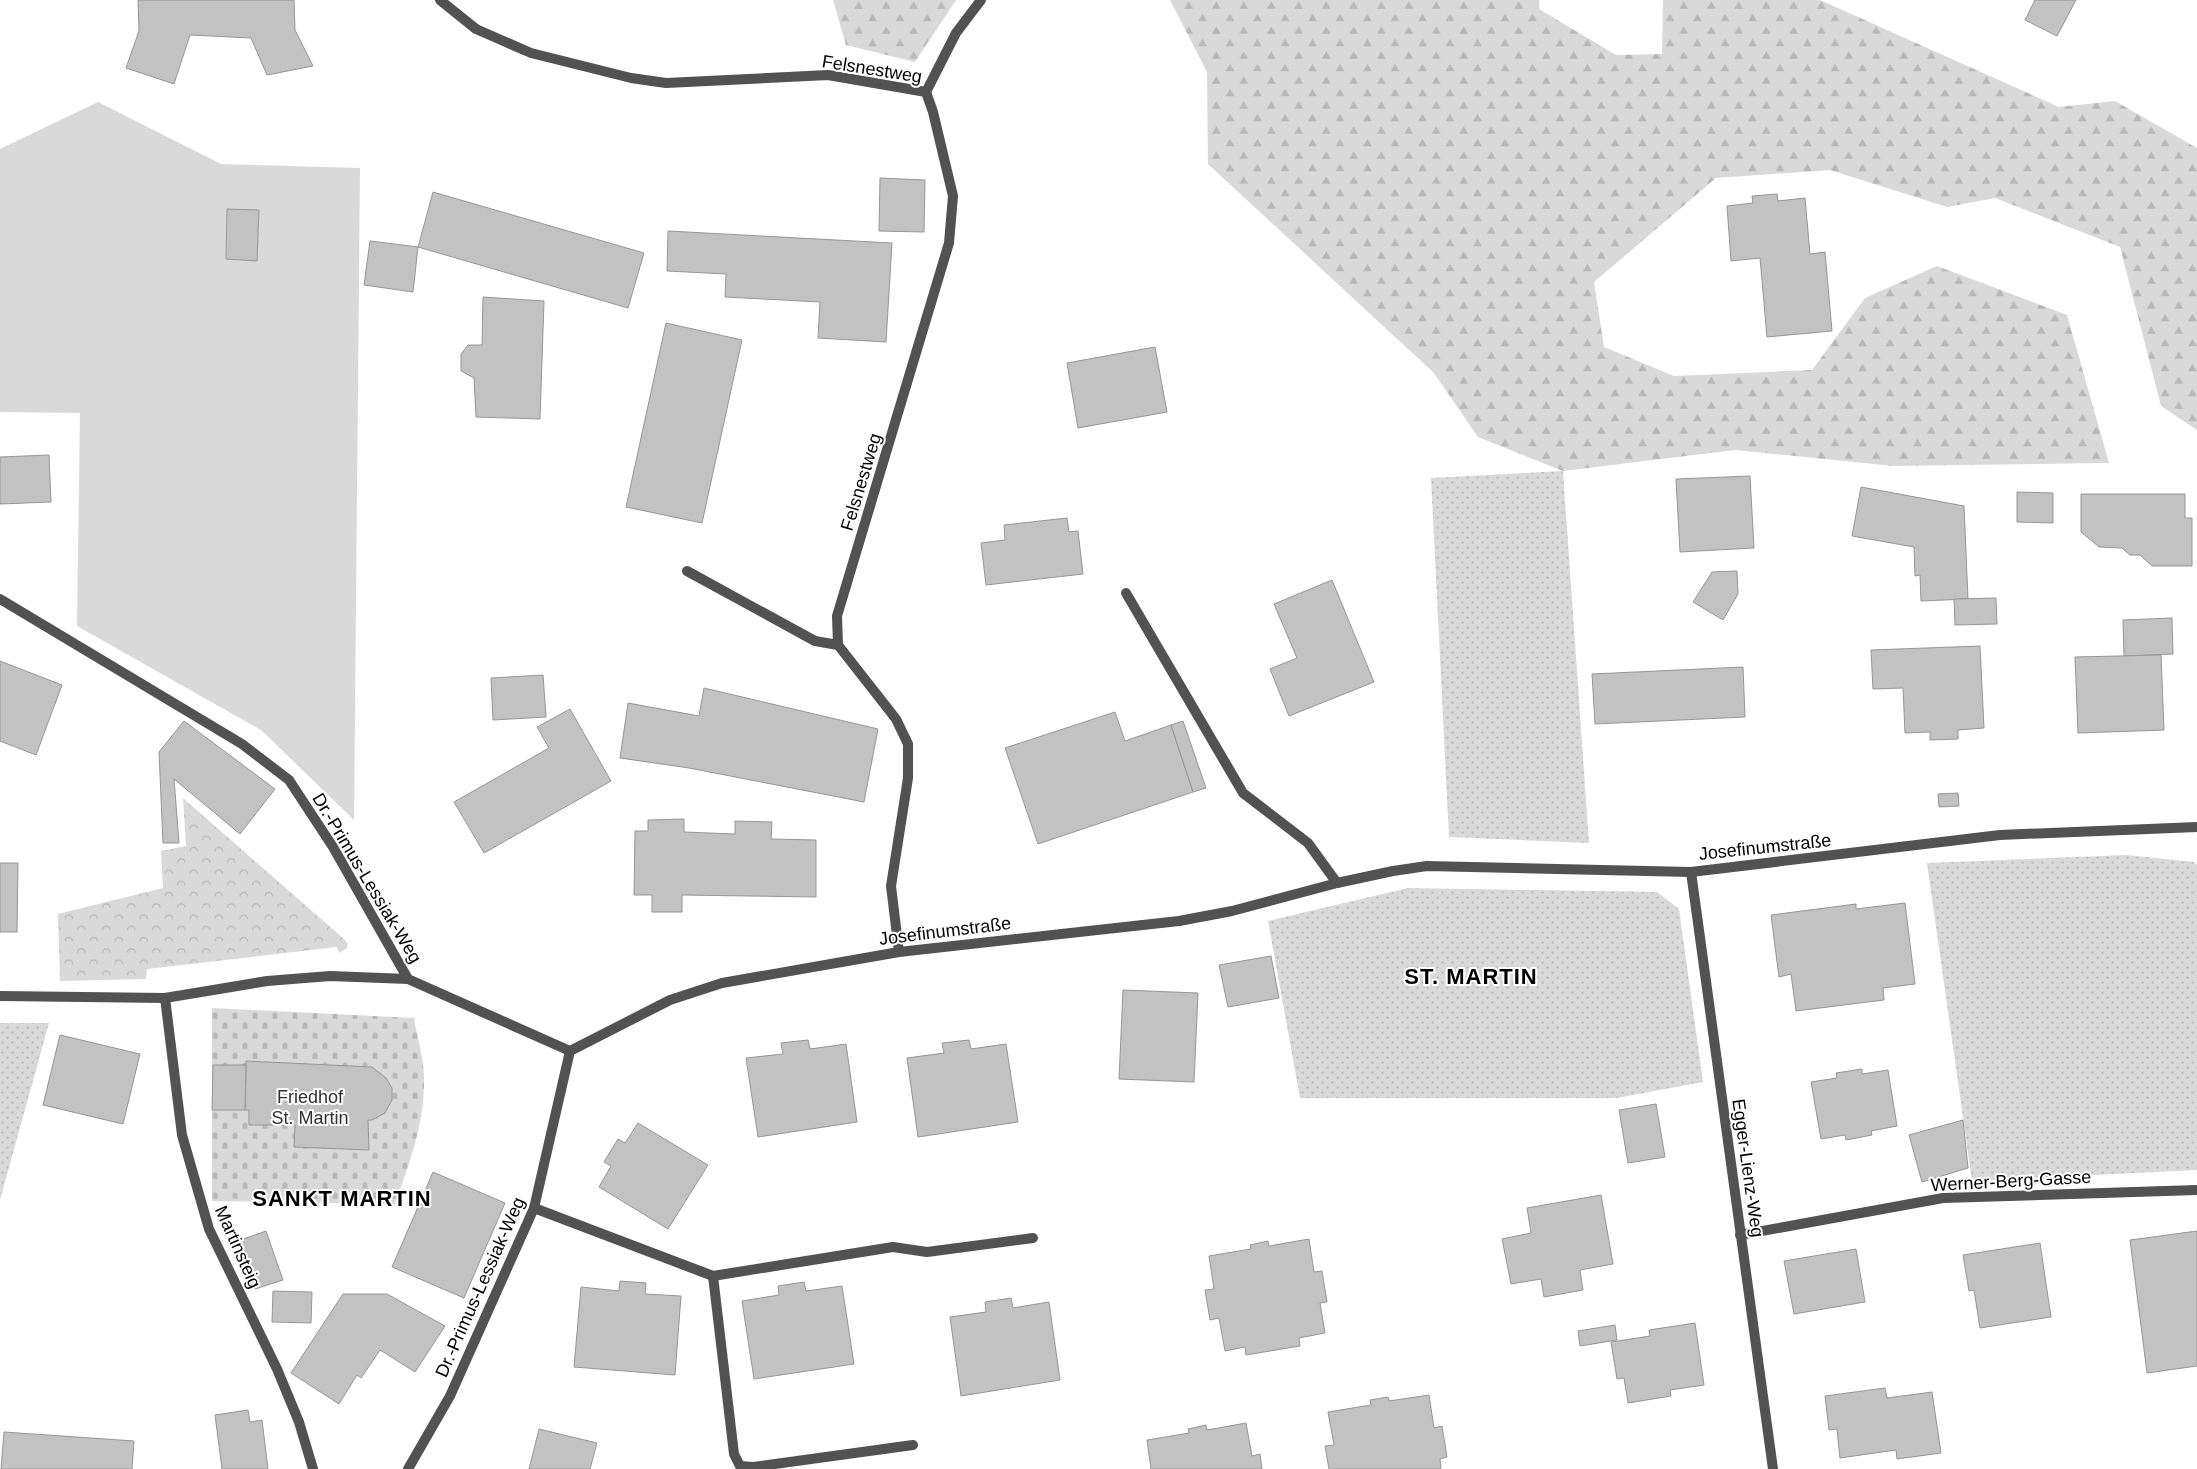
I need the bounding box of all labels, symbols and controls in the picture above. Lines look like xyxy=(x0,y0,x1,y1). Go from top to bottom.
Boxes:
street label: Felsnestweg xyxy=(821,51,923,87)
street label: Felsnestweg xyxy=(837,431,885,533)
street label: Dr.-Primus-Lessiak-Weg xyxy=(308,789,426,967)
street label: Josefinumstraße xyxy=(1698,830,1832,864)
street label: Josefinumstraße xyxy=(878,913,1012,949)
district label: ST. MARTIN xyxy=(1404,964,1538,989)
park label: Friedhof St. Martin xyxy=(271,1087,349,1128)
street label: Egger-Lienz-Weg xyxy=(1728,1097,1768,1239)
street label: Werner-Berg-Gasse xyxy=(1930,1167,2092,1195)
district label: SANKT MARTIN xyxy=(252,1186,432,1211)
street label: Dr.-Primus-Lessiak-Weg xyxy=(431,1194,529,1380)
street label: Martinsteig xyxy=(211,1203,265,1291)

